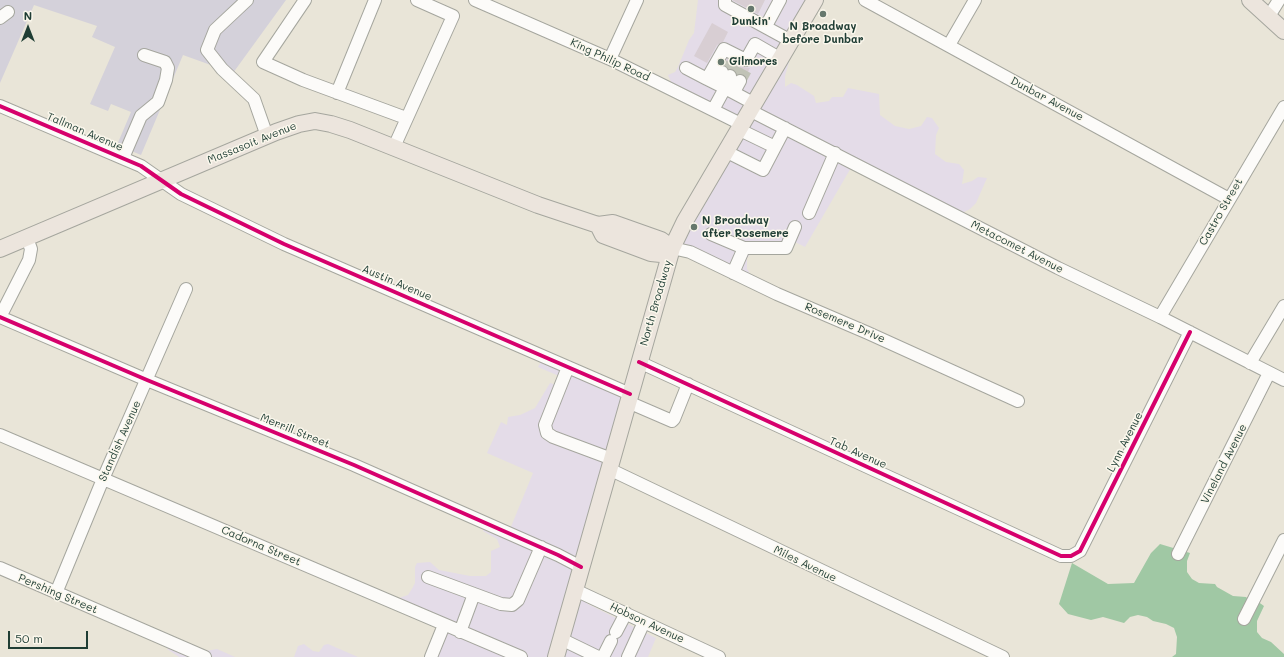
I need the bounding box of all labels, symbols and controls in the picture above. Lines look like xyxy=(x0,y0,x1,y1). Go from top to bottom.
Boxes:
marker: Dunkin' xyxy=(746,4,756,14)
north arrow xyxy=(8,8,48,48)
text: N xyxy=(24,8,32,23)
marker: N Broadway before Dunbar xyxy=(818,9,828,19)
place label: Dunkin' xyxy=(731,15,771,29)
place label: N Broadway before Dunbar xyxy=(782,20,864,46)
street label: King Philip Road xyxy=(568,36,652,84)
place label: Gilmores xyxy=(729,55,777,69)
marker: Gilmores xyxy=(716,57,726,67)
street label: Dunbar Avenue xyxy=(1008,74,1086,124)
street label: Tallman Avenue xyxy=(45,110,125,154)
street label: Massasoit Avenue xyxy=(206,119,298,167)
street label: Castro Street xyxy=(1196,176,1246,248)
place label: N Broadway after Rosemere xyxy=(702,214,789,240)
street label: Metacomet Avenue xyxy=(968,218,1066,276)
marker: N Broadway after Rosemere xyxy=(689,222,699,232)
street label: North Broadway xyxy=(637,259,675,347)
street label: Austin Avenue xyxy=(360,262,434,304)
street label: Rosemere Drive xyxy=(803,300,887,346)
street label: Standish Avenue xyxy=(96,398,144,484)
street label: Lynn Avenue xyxy=(1104,410,1146,474)
street label: Merrill Street xyxy=(258,411,332,451)
street label: Vineland Avenue xyxy=(1198,422,1250,506)
street label: Tab Avenue xyxy=(827,434,889,472)
street label: Cadorna Street xyxy=(219,523,303,569)
street label: Miles Avenue xyxy=(771,543,839,585)
street label: Pershing Street xyxy=(16,571,100,617)
street label: Hobson Avenue xyxy=(608,600,686,646)
scale bar xyxy=(10,623,90,649)
text: 50 m xyxy=(15,630,43,646)

